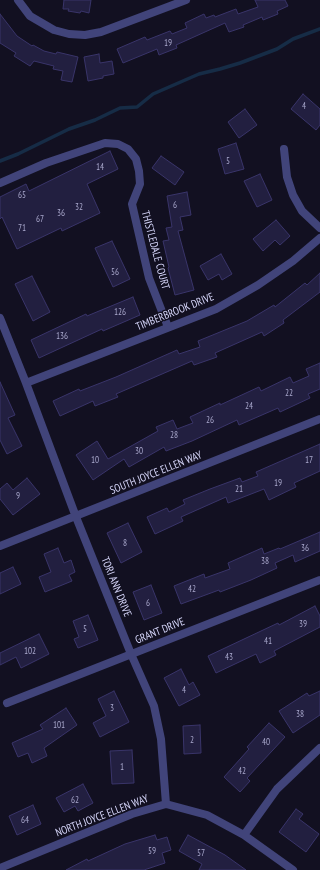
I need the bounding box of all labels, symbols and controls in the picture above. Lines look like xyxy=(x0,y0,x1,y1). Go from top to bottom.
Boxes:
house number: 19 xyxy=(164,38,172,48)
house number: 4 xyxy=(302,101,306,111)
house number: 5 xyxy=(226,156,230,166)
house number: 14 xyxy=(96,162,104,172)
house number: 65 xyxy=(18,190,26,200)
house number: 6 xyxy=(173,200,177,210)
house number: 32 xyxy=(75,202,83,212)
house number: 36 xyxy=(57,208,65,218)
street label: THISTLEDALE COURT xyxy=(138,209,172,291)
house number: 67 xyxy=(36,214,44,224)
house number: 71 xyxy=(18,223,26,233)
house number: 56 xyxy=(111,267,119,277)
street label: TIMBERBROOK DRIVE xyxy=(134,290,216,334)
house number: 126 xyxy=(114,307,126,317)
house number: 136 xyxy=(56,331,68,341)
house number: 22 xyxy=(285,388,293,398)
house number: 24 xyxy=(245,401,253,411)
house number: 26 xyxy=(206,415,214,425)
house number: 28 xyxy=(170,430,178,440)
house number: 30 xyxy=(135,446,143,456)
street label: SOUTH JOYCE ELLEN WAY xyxy=(108,448,204,498)
house number: 10 xyxy=(91,455,99,465)
house number: 17 xyxy=(305,455,313,465)
house number: 19 xyxy=(274,478,282,488)
house number: 21 xyxy=(235,484,243,494)
house number: 9 xyxy=(16,491,20,501)
house number: 8 xyxy=(123,538,127,548)
house number: 36 xyxy=(301,543,309,553)
street label: TORI ANN DRIVE xyxy=(98,555,134,619)
house number: 38 xyxy=(261,556,269,566)
house number: 42 xyxy=(188,584,196,594)
house number: 6 xyxy=(146,598,150,608)
street label: GRANT DRIVE xyxy=(133,615,187,647)
house number: 39 xyxy=(299,619,307,629)
house number: 5 xyxy=(83,624,87,634)
house number: 41 xyxy=(264,636,272,646)
house number: 102 xyxy=(24,646,36,656)
house number: 43 xyxy=(225,652,233,662)
house number: 4 xyxy=(182,685,186,695)
house number: 3 xyxy=(110,703,114,713)
house number: 38 xyxy=(296,709,304,719)
house number: 101 xyxy=(53,720,65,730)
house number: 2 xyxy=(190,735,194,745)
house number: 40 xyxy=(262,737,270,747)
house number: 1 xyxy=(120,762,124,772)
house number: 42 xyxy=(238,766,246,776)
street label: NORTH JOYCE ELLEN WAY xyxy=(54,792,150,840)
house number: 62 xyxy=(71,795,79,805)
house number: 64 xyxy=(21,815,29,825)
house number: 59 xyxy=(148,846,156,856)
house number: 57 xyxy=(197,848,205,858)

